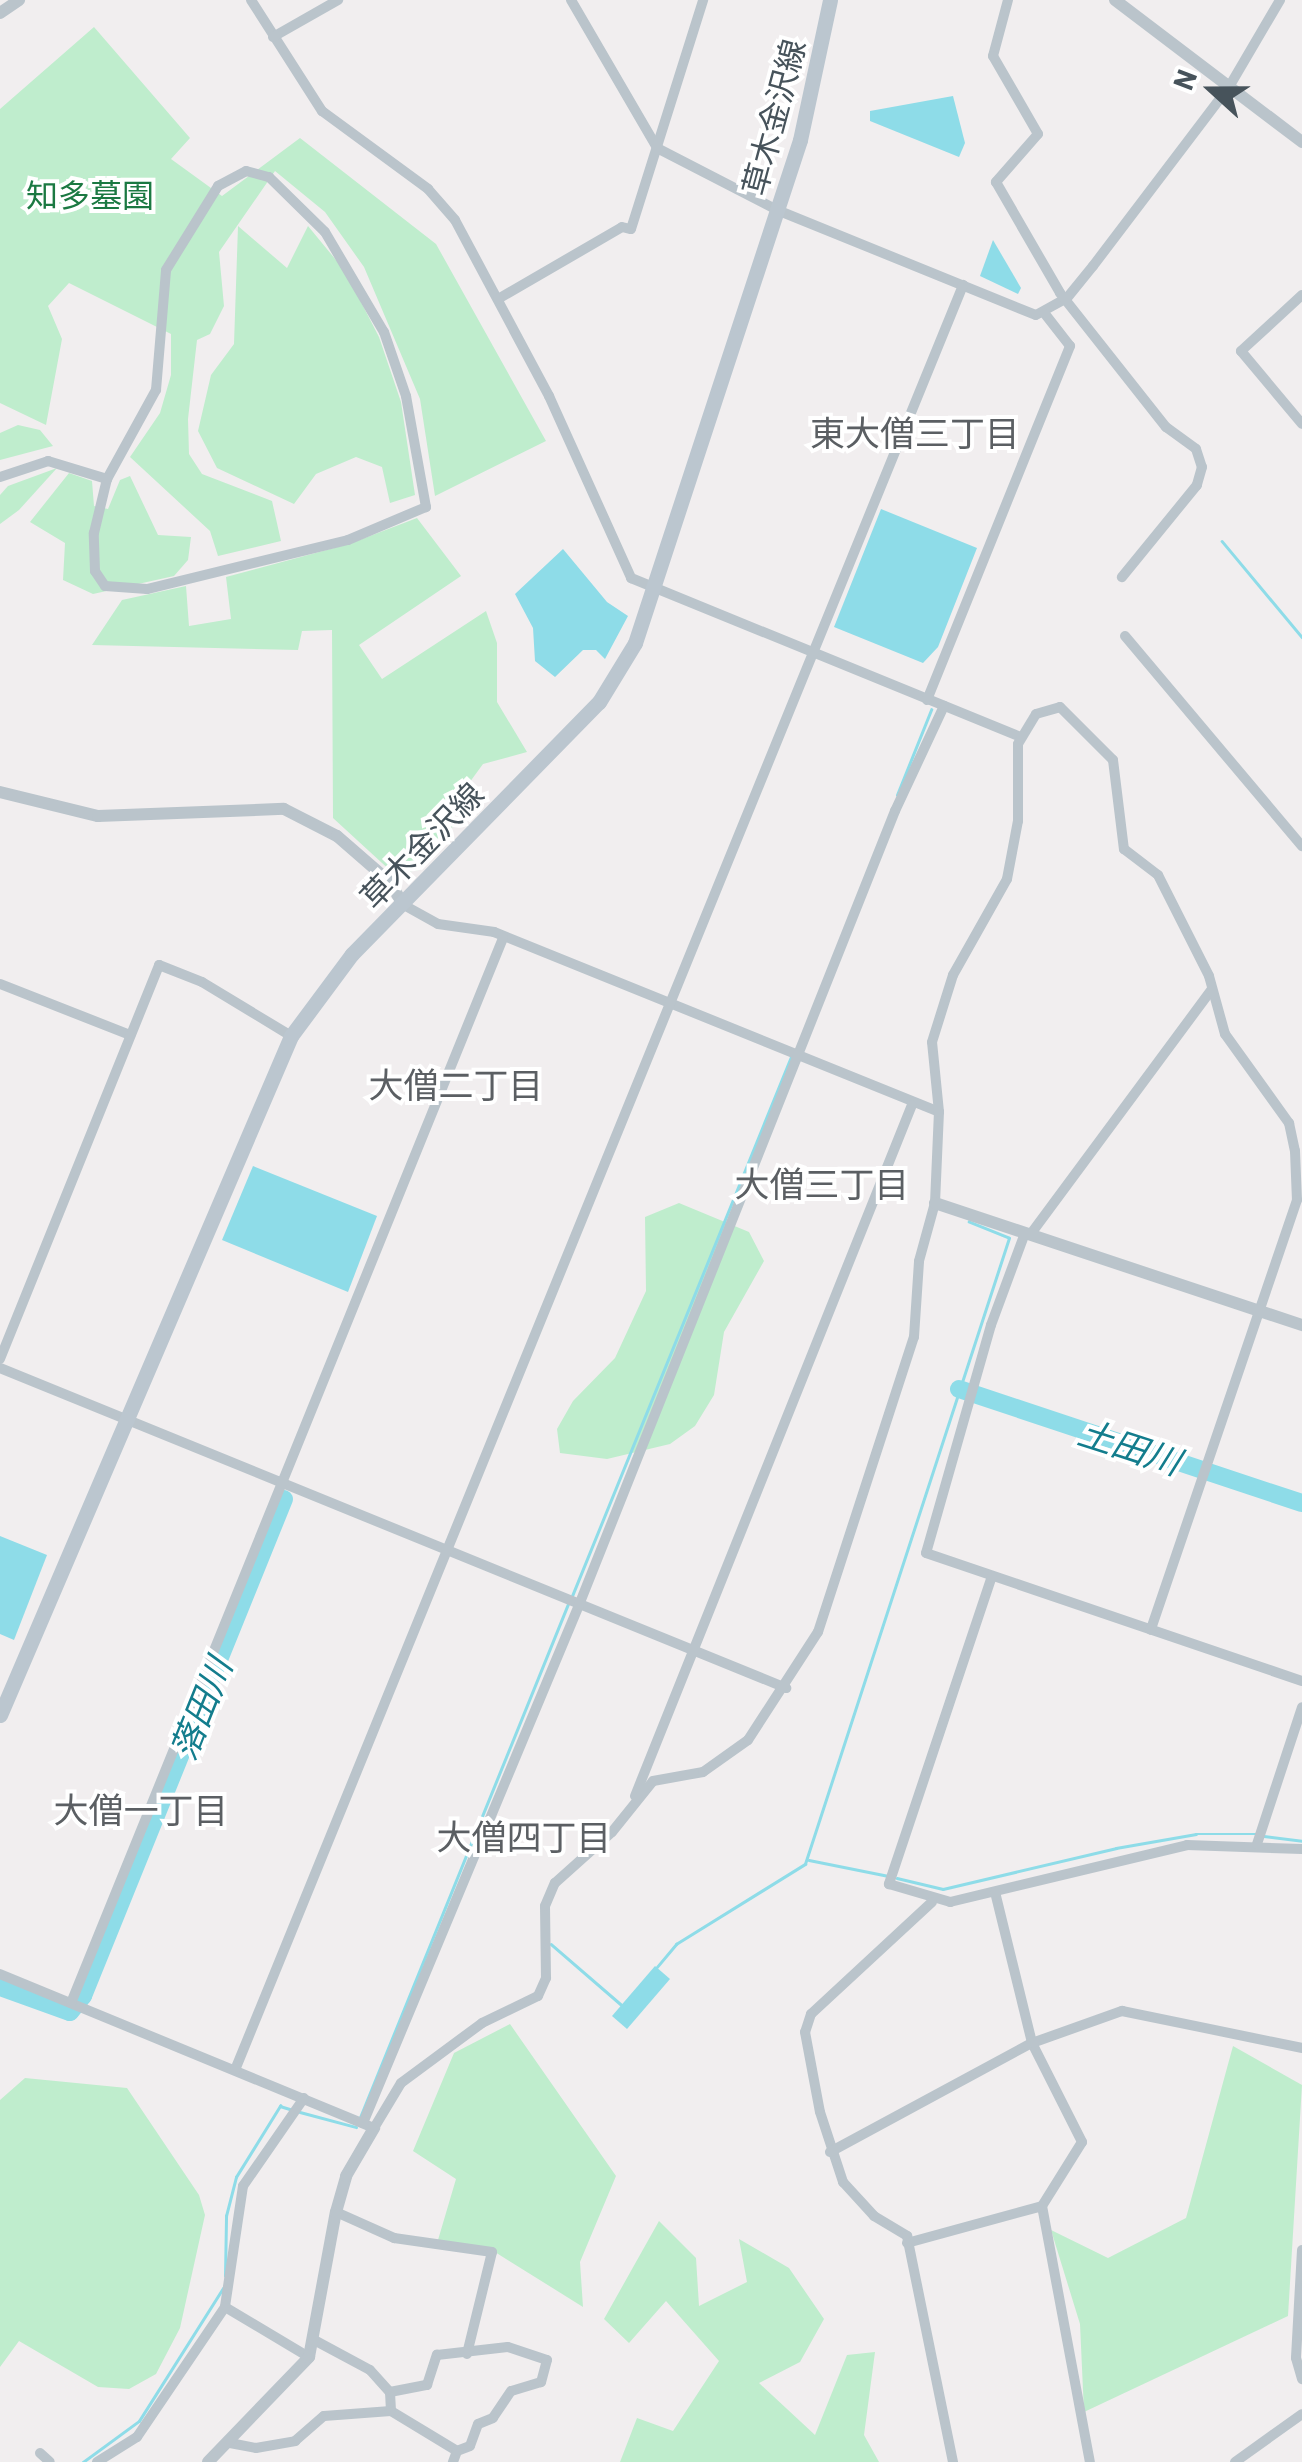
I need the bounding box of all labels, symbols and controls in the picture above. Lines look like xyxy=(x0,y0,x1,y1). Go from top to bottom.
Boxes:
street label: 草木金沢線 xyxy=(734,35,812,199)
north arrow xyxy=(1162,40,1262,140)
text: N xyxy=(1165,64,1203,94)
park label: 知多墓園 xyxy=(26,175,154,213)
district label: 東大僧三丁目 xyxy=(810,411,1020,453)
street label: 草木金沢線 xyxy=(352,774,490,916)
district label: 大僧二丁目 xyxy=(369,1063,543,1105)
district label: 大僧三丁目 xyxy=(735,1162,909,1204)
water label: 土田川 xyxy=(1074,1410,1186,1482)
water label: 落田川 xyxy=(161,1651,239,1765)
district label: 大僧一丁目 xyxy=(54,1788,228,1830)
district label: 大僧四丁目 xyxy=(437,1815,611,1857)

